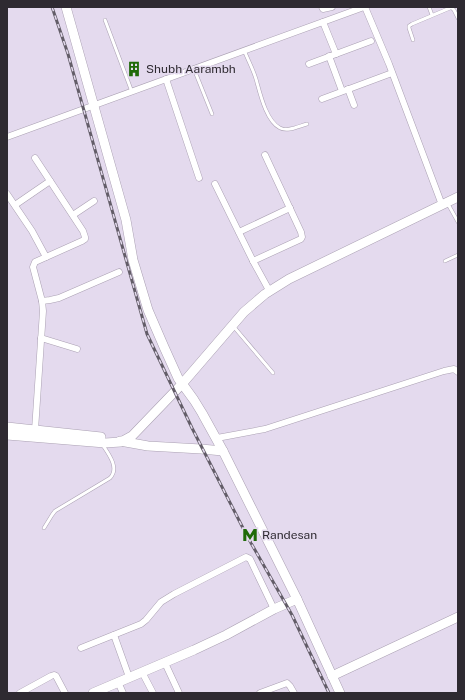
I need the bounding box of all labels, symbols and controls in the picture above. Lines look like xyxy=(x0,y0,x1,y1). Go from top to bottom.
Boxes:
building icon: Shubh Aarambh xyxy=(125,60,143,78)
place label: Shubh Aarambh xyxy=(146,62,236,76)
metro station icon: Randesan xyxy=(241,526,259,544)
place label: Randesan xyxy=(262,528,317,542)

